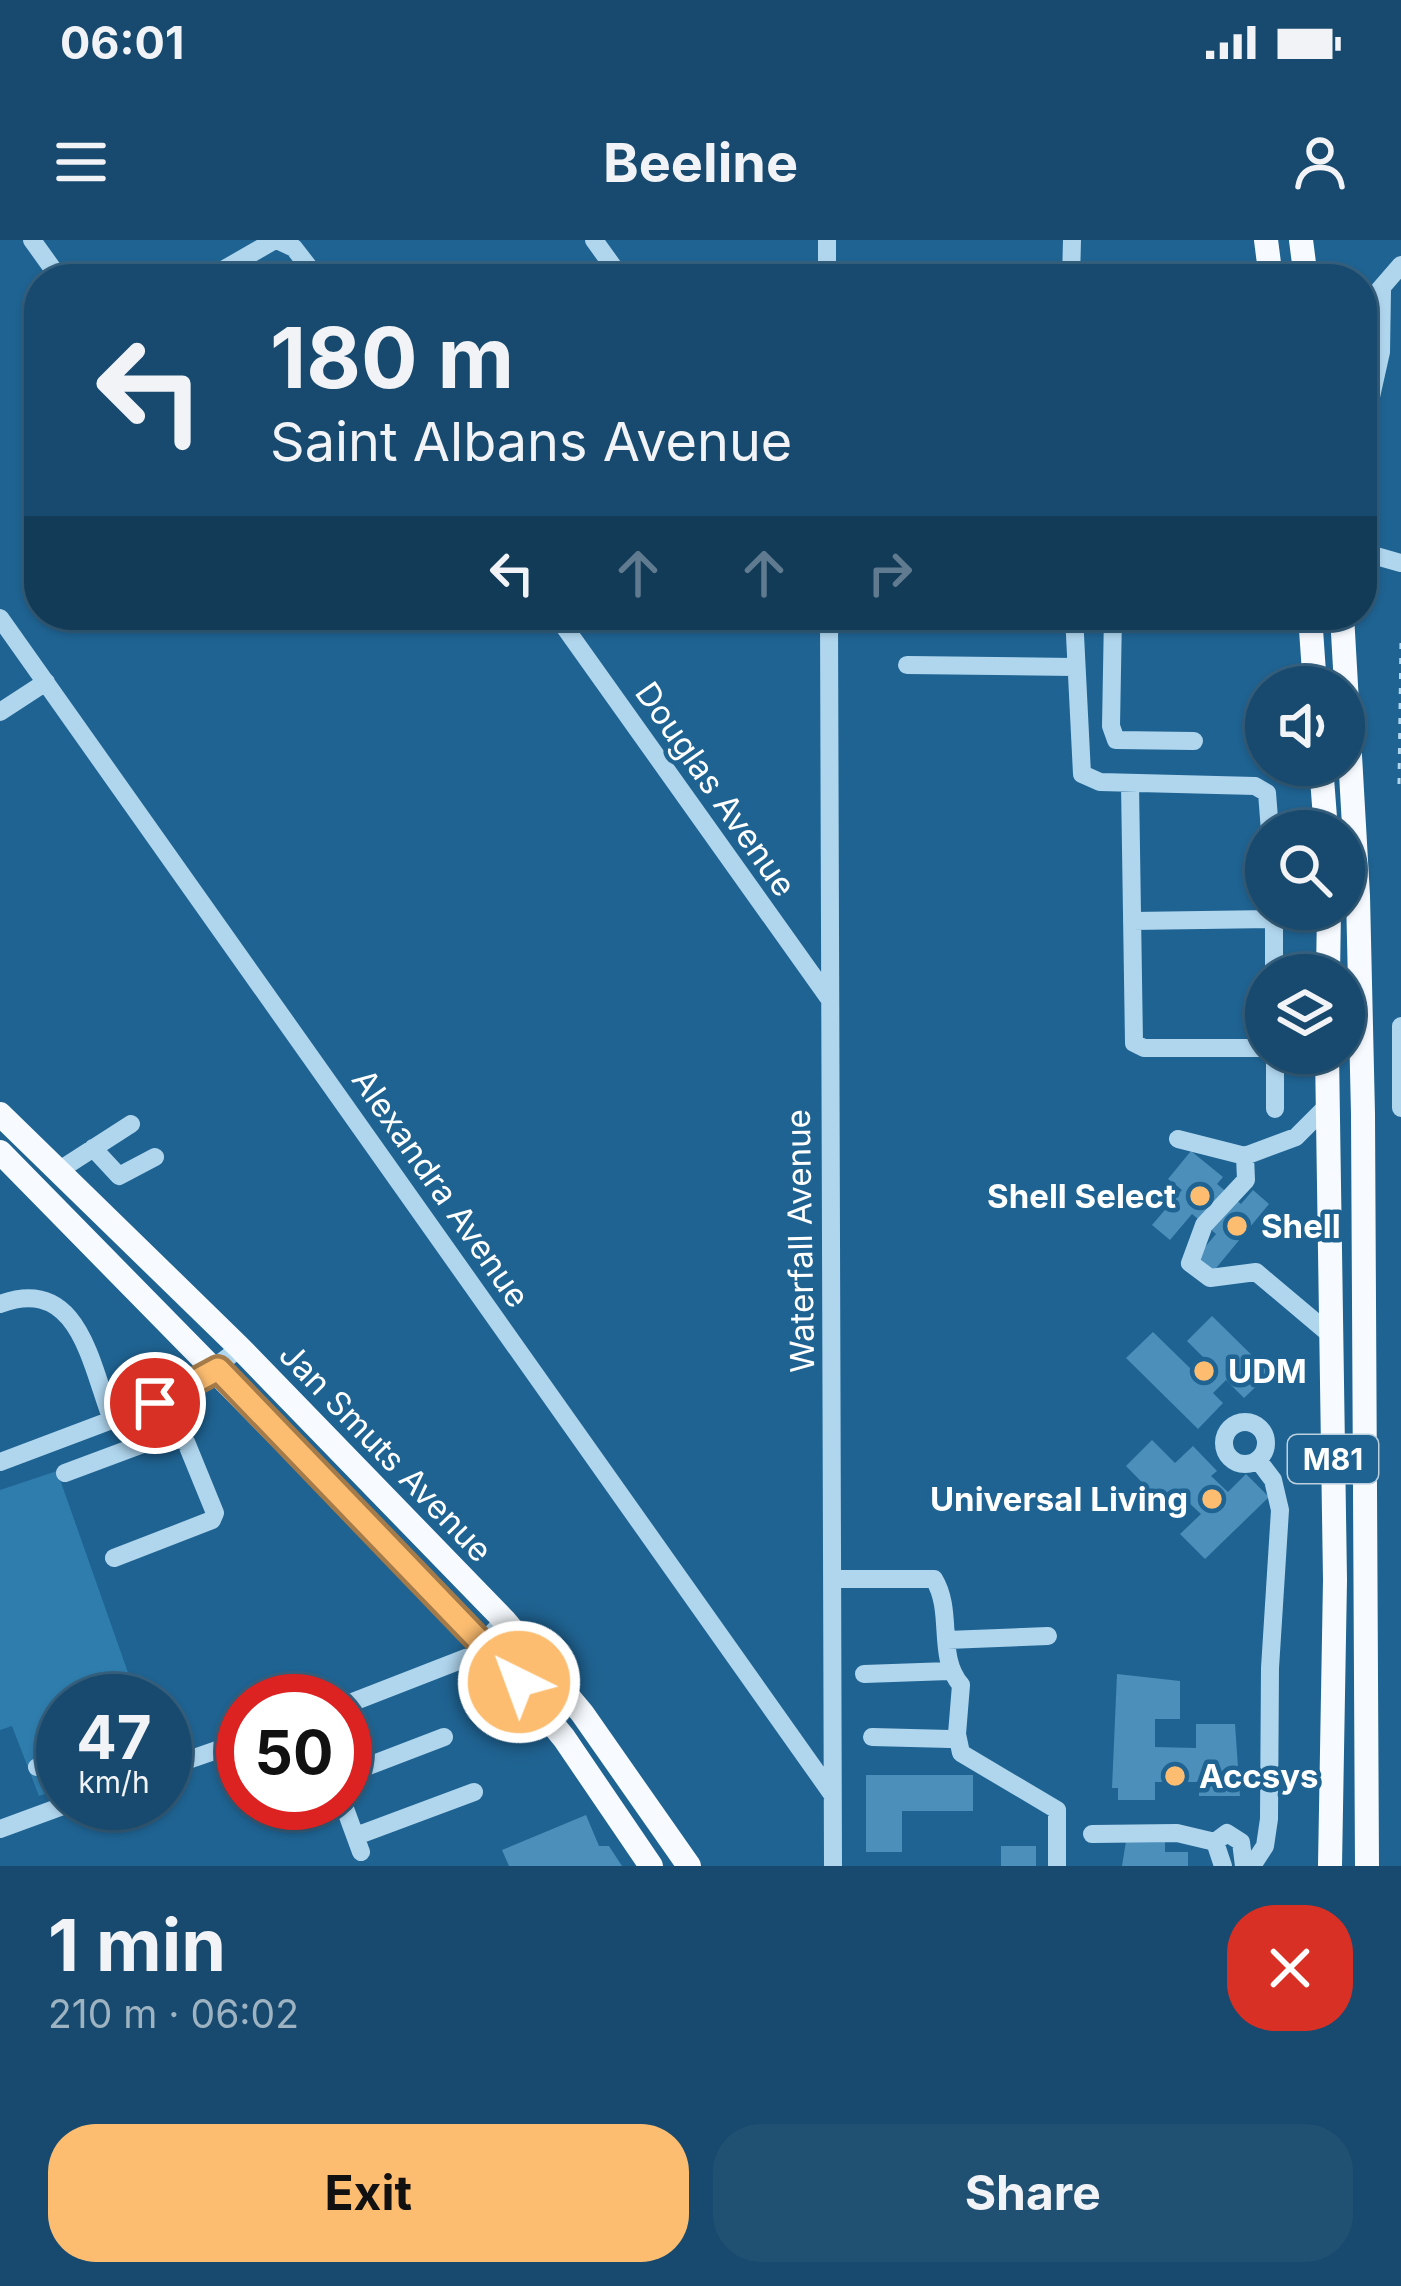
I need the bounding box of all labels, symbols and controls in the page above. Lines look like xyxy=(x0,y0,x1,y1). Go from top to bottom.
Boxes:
text: 06:01 xyxy=(60,15,184,70)
icon: menu xyxy=(48,129,114,195)
icon: person xyxy=(1287,129,1353,195)
text: Beeline xyxy=(603,130,798,195)
text: 180 m xyxy=(270,307,514,408)
icon: left xyxy=(72,312,228,468)
text: Saint Albans Avenue xyxy=(270,409,792,474)
icon: left xyxy=(479,540,545,606)
icon: ahead xyxy=(605,540,671,606)
icon: ahead xyxy=(731,540,797,606)
icon: right xyxy=(857,540,923,606)
map controls xyxy=(1245,666,1365,1074)
button: sound xyxy=(1245,666,1365,786)
street label: Douglas Avenue xyxy=(627,674,805,904)
button: search xyxy=(1245,810,1365,930)
button: layers xyxy=(1245,954,1365,1074)
street label: Alexandra Avenue xyxy=(344,1061,538,1315)
street label: Waterfall Avenue xyxy=(778,1109,822,1373)
place label: Shell Select xyxy=(987,1176,1176,1216)
marker: Shell Select xyxy=(1187,1183,1213,1209)
place label: Shell xyxy=(1261,1206,1341,1246)
marker: Shell xyxy=(1224,1213,1250,1239)
street label: Jan Smuts Avenue xyxy=(271,1334,501,1570)
place label: UDM xyxy=(1228,1351,1307,1391)
pin xyxy=(104,1352,206,1454)
marker: UDM xyxy=(1191,1358,1217,1384)
icon: arrive xyxy=(122,1370,188,1436)
road number: M81 xyxy=(1288,1435,1378,1483)
place label: Universal Living xyxy=(930,1479,1188,1519)
marker: Universal Living xyxy=(1199,1486,1225,1512)
position arrow xyxy=(456,1619,582,1745)
speed limit sign: 50 xyxy=(216,1674,372,1830)
text: 47 xyxy=(76,1701,152,1773)
place label: Accsys xyxy=(1199,1756,1319,1796)
marker: Accsys xyxy=(1162,1763,1188,1789)
text: km/h xyxy=(78,1764,150,1800)
text: 1 min xyxy=(48,1901,226,1988)
button: close xyxy=(1227,1905,1353,2031)
text: 210 m · 06:02 xyxy=(48,1990,299,2037)
button: Exit xyxy=(48,2124,689,2262)
button: Share xyxy=(713,2124,1353,2262)

